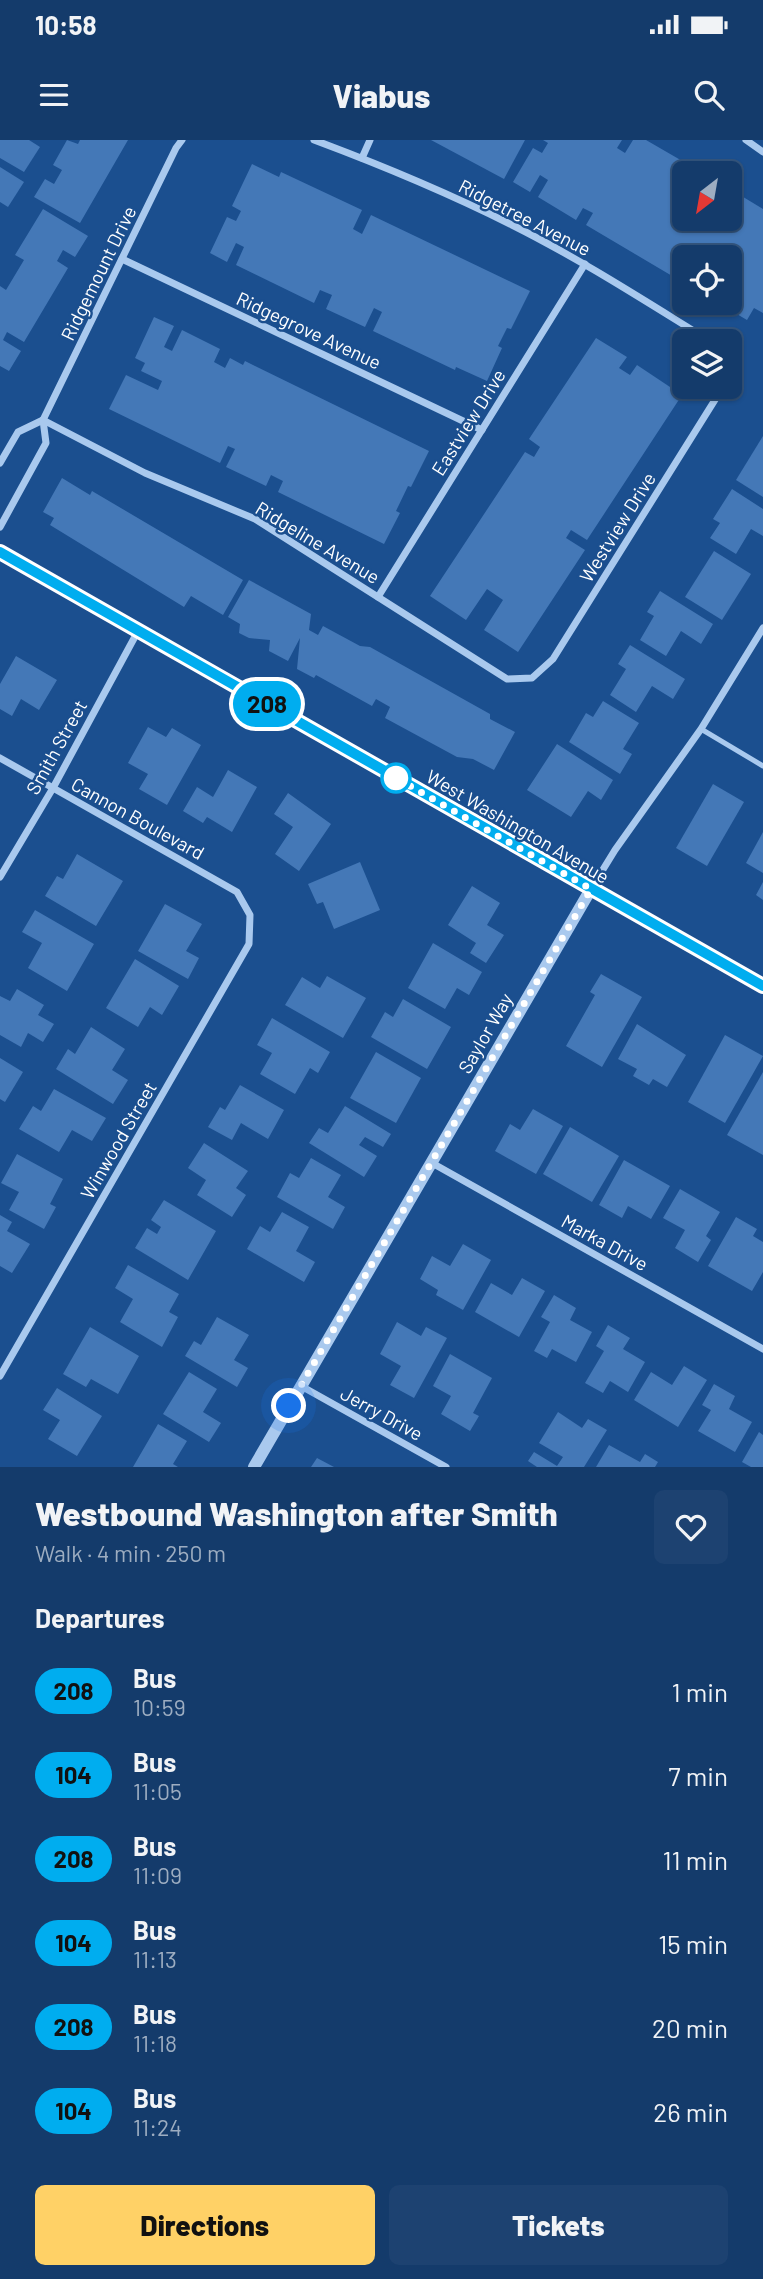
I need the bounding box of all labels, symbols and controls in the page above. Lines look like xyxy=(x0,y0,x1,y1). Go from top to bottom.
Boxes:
text: 10:58 xyxy=(35,9,97,40)
icon: menu xyxy=(35,76,73,114)
text: Viabus xyxy=(333,76,430,114)
icon: search xyxy=(690,76,728,114)
north arrow xyxy=(672,161,742,231)
map controls xyxy=(672,161,742,399)
street label: Ridgetree Avenue xyxy=(455,174,595,260)
street label: Ridgemount Drive xyxy=(56,202,140,344)
button: locate xyxy=(672,245,742,315)
street label: Ridgegrove Avenue xyxy=(233,286,385,374)
button: layers xyxy=(672,329,742,399)
street label: Eastview Drive xyxy=(426,365,510,479)
street label: Westview Drive xyxy=(574,468,660,586)
street label: Ridgeline Avenue xyxy=(252,496,384,588)
line badge: 208 xyxy=(227,681,307,727)
text: 208 xyxy=(247,689,287,718)
street label: Smith Street xyxy=(21,696,91,798)
unlabelled marker xyxy=(381,763,411,793)
street label: West Washington Avenue xyxy=(423,764,613,888)
street label: Cannon Boulevard xyxy=(68,772,208,864)
street label: Saylor Way xyxy=(453,989,517,1077)
street label: Winwood Street xyxy=(75,1077,161,1203)
street label: Marka Drive xyxy=(558,1209,652,1275)
street label: Jerry Drive xyxy=(337,1381,427,1445)
your location xyxy=(271,1388,306,1423)
button: heart xyxy=(654,1490,728,1564)
text: Westbound Washington after Smith xyxy=(35,1493,558,1533)
text: Walk · 4 min · 250 m xyxy=(35,1539,226,1567)
text: Departures xyxy=(35,1602,165,1633)
text: Bus xyxy=(133,1662,176,1693)
text: 208 xyxy=(53,1676,94,1705)
text: 1 min xyxy=(672,1676,728,1707)
text: 10:59 xyxy=(133,1693,186,1721)
text: Bus xyxy=(133,1746,176,1777)
text: 104 xyxy=(55,1760,92,1789)
text: 7 min xyxy=(668,1760,728,1791)
text: 11:05 xyxy=(133,1777,182,1805)
text: Bus xyxy=(133,1830,176,1861)
text: 208 xyxy=(53,1844,94,1873)
text: 11 min xyxy=(662,1844,728,1875)
text: 11:09 xyxy=(133,1861,182,1889)
text: Bus xyxy=(133,1914,176,1945)
text: 104 xyxy=(55,1928,92,1957)
text: 15 min xyxy=(658,1928,728,1959)
text: 11:13 xyxy=(133,1945,177,1973)
text: Bus xyxy=(133,1998,176,2029)
text: 208 xyxy=(53,2012,94,2041)
text: 20 min xyxy=(652,2012,728,2043)
text: 11:18 xyxy=(133,2029,177,2057)
text: Bus xyxy=(133,2082,176,2113)
text: 104 xyxy=(55,2096,92,2125)
text: 26 min xyxy=(653,2096,728,2127)
text: 11:24 xyxy=(133,2113,182,2141)
button: Directions xyxy=(35,2185,375,2265)
button: Tickets xyxy=(389,2185,728,2265)

